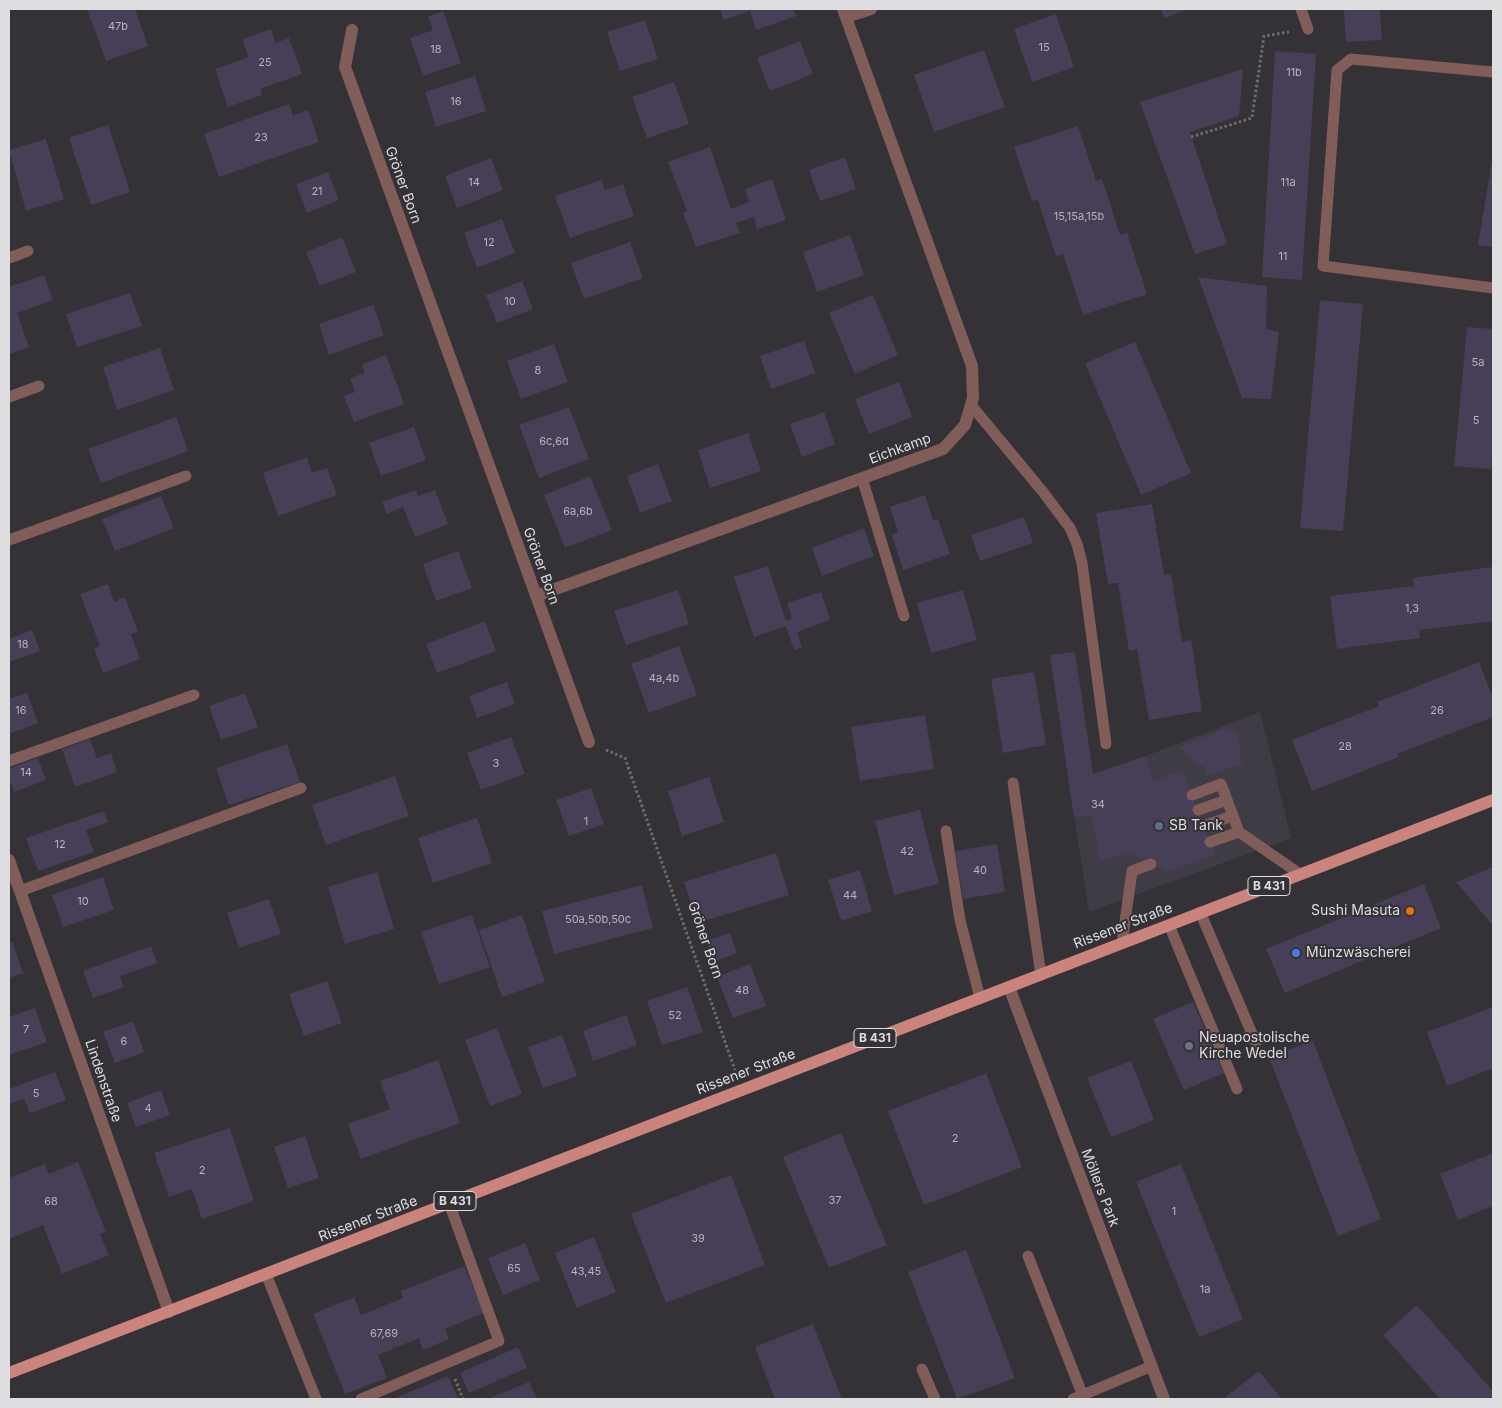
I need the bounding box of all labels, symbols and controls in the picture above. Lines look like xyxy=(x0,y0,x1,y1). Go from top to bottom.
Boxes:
house number: 47b xyxy=(108,20,128,34)
house number: 15 xyxy=(1038,41,1050,55)
house number: 18 xyxy=(430,43,442,57)
house number: 25 xyxy=(258,56,272,70)
house number: 11b xyxy=(1286,66,1302,80)
house number: 16 xyxy=(450,95,462,109)
house number: 23 xyxy=(254,131,268,145)
street label: Gröner Born xyxy=(381,144,425,226)
house number: 14 xyxy=(468,176,480,190)
house number: 11a xyxy=(1280,176,1296,190)
house number: 21 xyxy=(311,185,323,199)
house number: 15,15a,15b xyxy=(1054,210,1104,224)
house number: 12 xyxy=(483,236,495,250)
house number: 11 xyxy=(1279,250,1287,264)
house number: 10 xyxy=(504,295,516,309)
house number: 5a xyxy=(1472,356,1484,370)
house number: 8 xyxy=(535,364,541,378)
house number: 5 xyxy=(1473,414,1479,428)
street label: Eichkamp xyxy=(867,430,933,468)
house number: 6c,6d xyxy=(539,435,569,449)
house number: 6a,6b xyxy=(563,505,593,519)
street label: Gröner Born xyxy=(519,525,563,607)
house number: 1,3 xyxy=(1405,602,1419,616)
house number: 18 xyxy=(17,638,29,652)
house number: 4a,4b xyxy=(649,672,679,686)
house number: 16 xyxy=(15,704,27,718)
house number: 26 xyxy=(1430,704,1444,718)
house number: 28 xyxy=(1338,740,1352,754)
house number: 3 xyxy=(493,757,499,771)
house number: 14 xyxy=(20,766,32,780)
house number: 34 xyxy=(1091,798,1105,812)
house number: 1 xyxy=(584,815,588,829)
place label: SB Tank xyxy=(1169,818,1223,834)
marker: SB Tank xyxy=(1153,820,1165,832)
house number: 12 xyxy=(54,838,66,852)
house number: 42 xyxy=(900,845,914,859)
house number: 40 xyxy=(973,864,987,878)
road number: B 431 xyxy=(1248,876,1290,896)
house number: 44 xyxy=(843,889,857,903)
house number: 10 xyxy=(77,895,89,909)
street label: Gröner Born xyxy=(684,899,726,981)
street label: Rissener Straße xyxy=(1071,899,1175,953)
place label: Sushi Masuta xyxy=(1311,903,1400,919)
marker: Sushi Masuta xyxy=(1404,905,1416,917)
house number: 50a,50b,50c xyxy=(565,913,631,927)
place label: Münzwäscherei xyxy=(1306,945,1411,961)
marker: Münzwäscherei xyxy=(1290,947,1302,959)
house number: 48 xyxy=(735,984,749,998)
house number: 52 xyxy=(668,1009,682,1023)
house number: 7 xyxy=(23,1023,29,1037)
road number: B 431 xyxy=(854,1028,896,1048)
place label: Neuapostolische Kirche Wedel xyxy=(1199,1030,1310,1062)
house number: 6 xyxy=(121,1035,127,1049)
street label: Lindenstraße xyxy=(81,1037,125,1125)
marker: Neuapostolische Kirche Wedel xyxy=(1183,1040,1195,1052)
street label: Rissener Straße xyxy=(694,1045,798,1099)
house number: 5 xyxy=(33,1087,39,1101)
house number: 4 xyxy=(144,1102,152,1116)
house number: 2 xyxy=(952,1132,958,1146)
street label: Möllers Park xyxy=(1077,1146,1123,1230)
house number: 2 xyxy=(199,1164,205,1178)
street label: Rissener Straße xyxy=(316,1192,420,1246)
road number: B 431 xyxy=(434,1192,476,1210)
house number: 37 xyxy=(828,1194,842,1208)
house number: 68 xyxy=(44,1195,58,1209)
house number: 1 xyxy=(1172,1205,1176,1219)
house number: 39 xyxy=(691,1232,705,1246)
house number: 65 xyxy=(507,1262,521,1276)
house number: 43,45 xyxy=(571,1265,601,1279)
house number: 1a xyxy=(1200,1283,1210,1297)
house number: 67,69 xyxy=(370,1327,398,1341)

